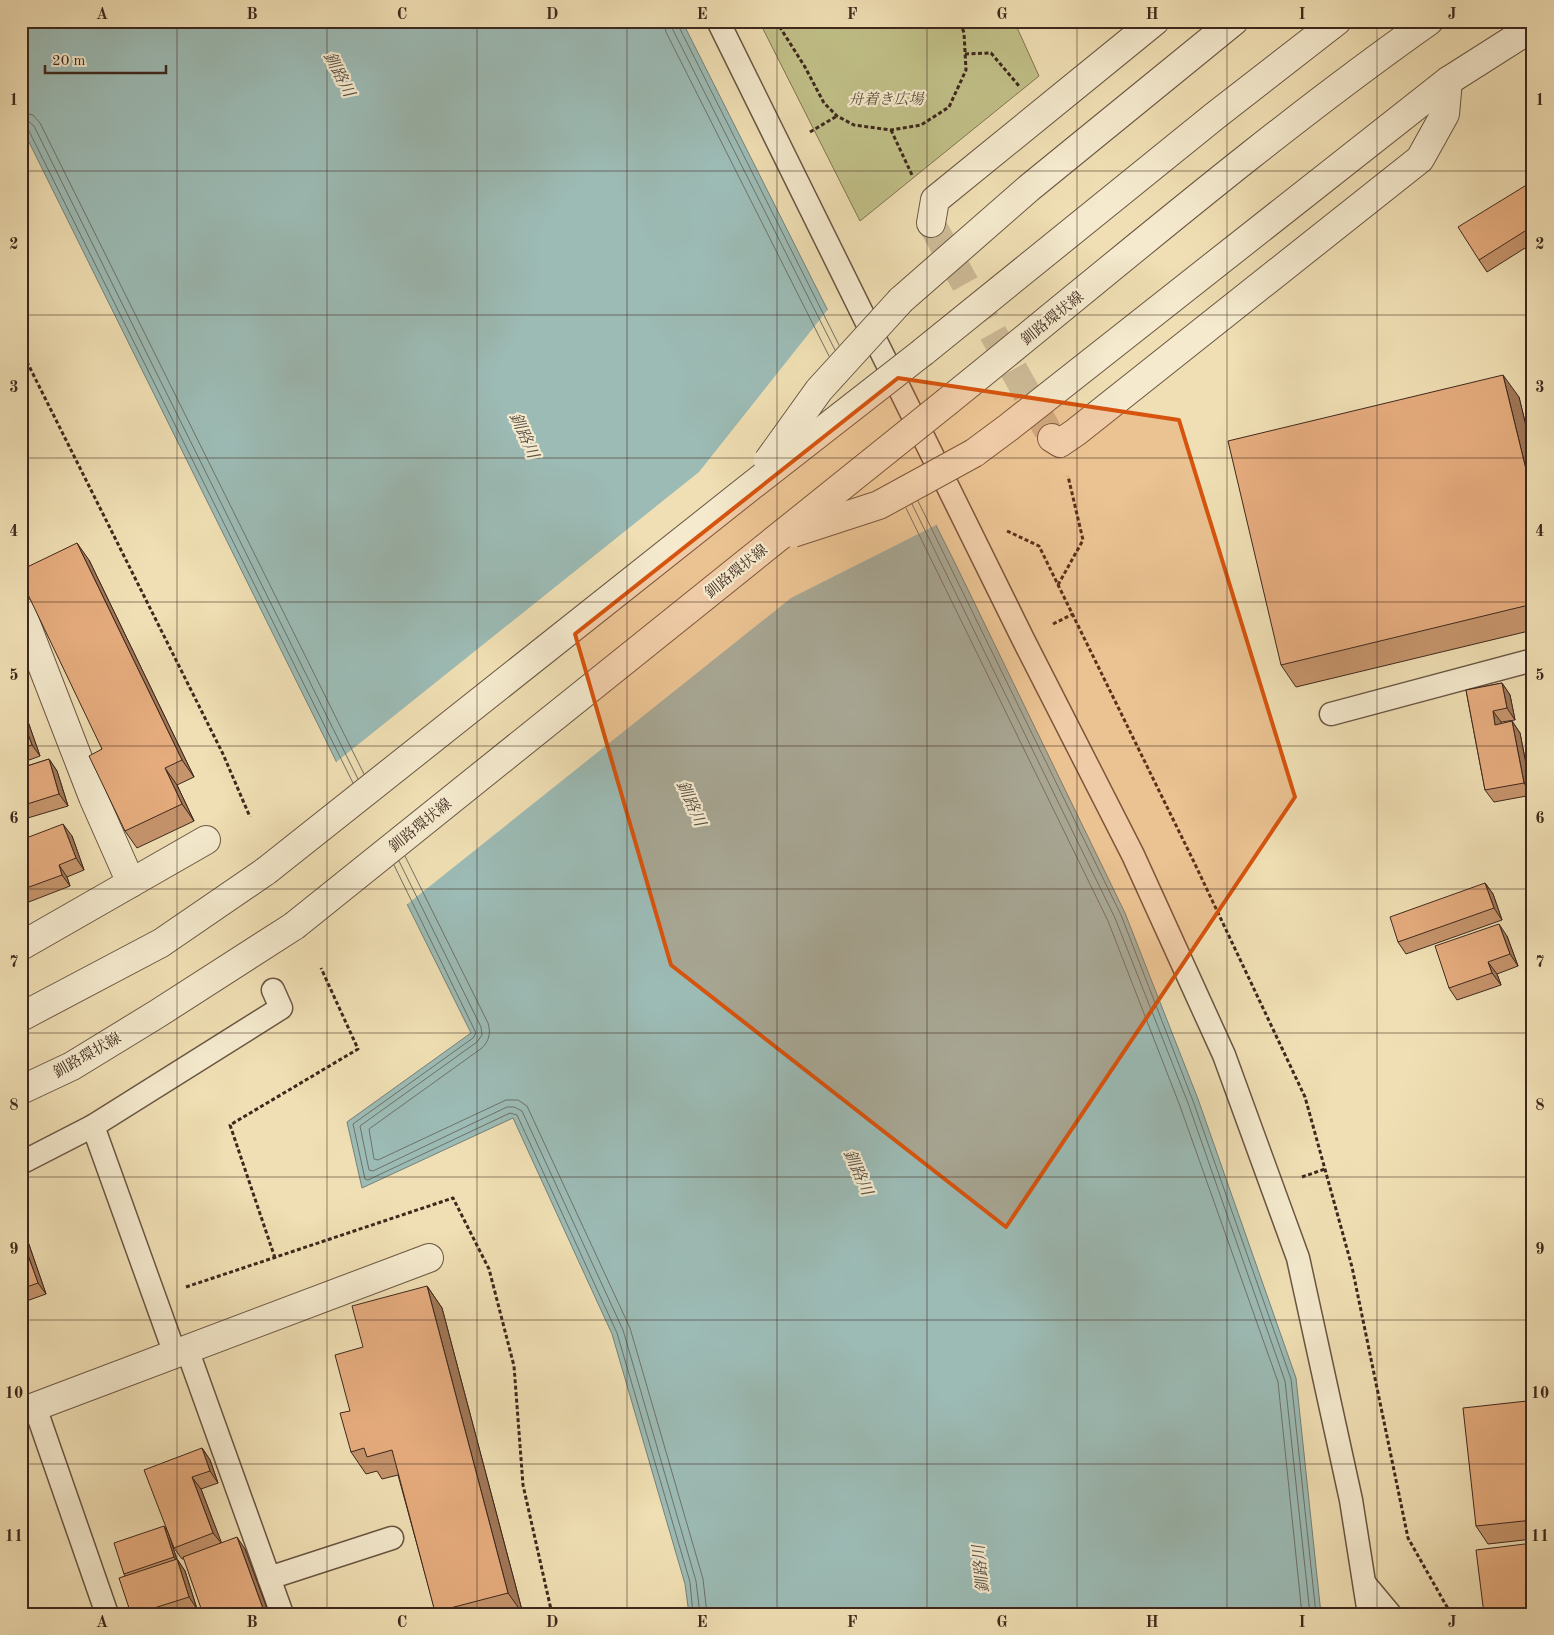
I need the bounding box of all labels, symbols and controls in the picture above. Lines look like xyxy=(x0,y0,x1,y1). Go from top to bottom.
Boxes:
text: A xyxy=(96,7,108,23)
text: B xyxy=(246,7,258,23)
text: C xyxy=(397,7,407,23)
text: D xyxy=(546,7,558,23)
text: E xyxy=(696,7,708,23)
text: F xyxy=(847,7,858,23)
text: G xyxy=(996,7,1008,23)
text: H xyxy=(1145,7,1159,23)
text: I xyxy=(1298,7,1306,23)
text: J xyxy=(1448,7,1457,23)
scale bar xyxy=(45,42,166,74)
water label: 釧路川 xyxy=(320,49,359,102)
text: 20 m xyxy=(52,54,86,69)
park label: 舟着き広場 xyxy=(848,91,925,108)
text: 1 xyxy=(9,93,19,109)
text: 1 xyxy=(1535,93,1545,109)
text: 2 xyxy=(9,237,19,253)
text: 2 xyxy=(1535,237,1545,253)
street label: 釧路環状線 xyxy=(1018,288,1087,349)
text: 3 xyxy=(9,380,19,396)
text: 3 xyxy=(1535,380,1545,396)
water label: 釧路川 xyxy=(506,410,543,463)
text: 4 xyxy=(9,524,19,540)
text: 4 xyxy=(1535,524,1545,540)
street label: 釧路環状線 xyxy=(702,541,771,602)
text: 5 xyxy=(9,668,19,684)
text: 5 xyxy=(1535,668,1545,684)
water label: 釧路川 xyxy=(673,778,710,831)
street label: 釧路環状線 xyxy=(386,795,455,856)
text: 6 xyxy=(9,811,19,827)
text: 6 xyxy=(1535,811,1545,827)
text: 7 xyxy=(9,955,19,971)
text: 7 xyxy=(1535,955,1545,971)
street label: 釧路環状線 xyxy=(51,1029,124,1082)
text: 8 xyxy=(9,1098,19,1114)
text: 8 xyxy=(1535,1098,1545,1114)
water label: 釧路川 xyxy=(840,1147,877,1200)
text: 9 xyxy=(9,1242,19,1258)
text: 9 xyxy=(1535,1242,1545,1258)
text: 10 xyxy=(5,1386,23,1402)
text: 10 xyxy=(1531,1386,1549,1402)
text: 11 xyxy=(5,1529,23,1545)
text: 11 xyxy=(1531,1529,1549,1545)
water label: 釧路川 xyxy=(969,1542,992,1594)
text: A xyxy=(96,1615,108,1631)
text: B xyxy=(246,1615,258,1631)
text: C xyxy=(397,1615,407,1631)
text: D xyxy=(546,1615,558,1631)
text: E xyxy=(696,1615,708,1631)
text: F xyxy=(847,1615,858,1631)
text: G xyxy=(996,1615,1008,1631)
text: H xyxy=(1145,1615,1159,1631)
text: I xyxy=(1298,1615,1306,1631)
text: J xyxy=(1448,1615,1457,1631)

